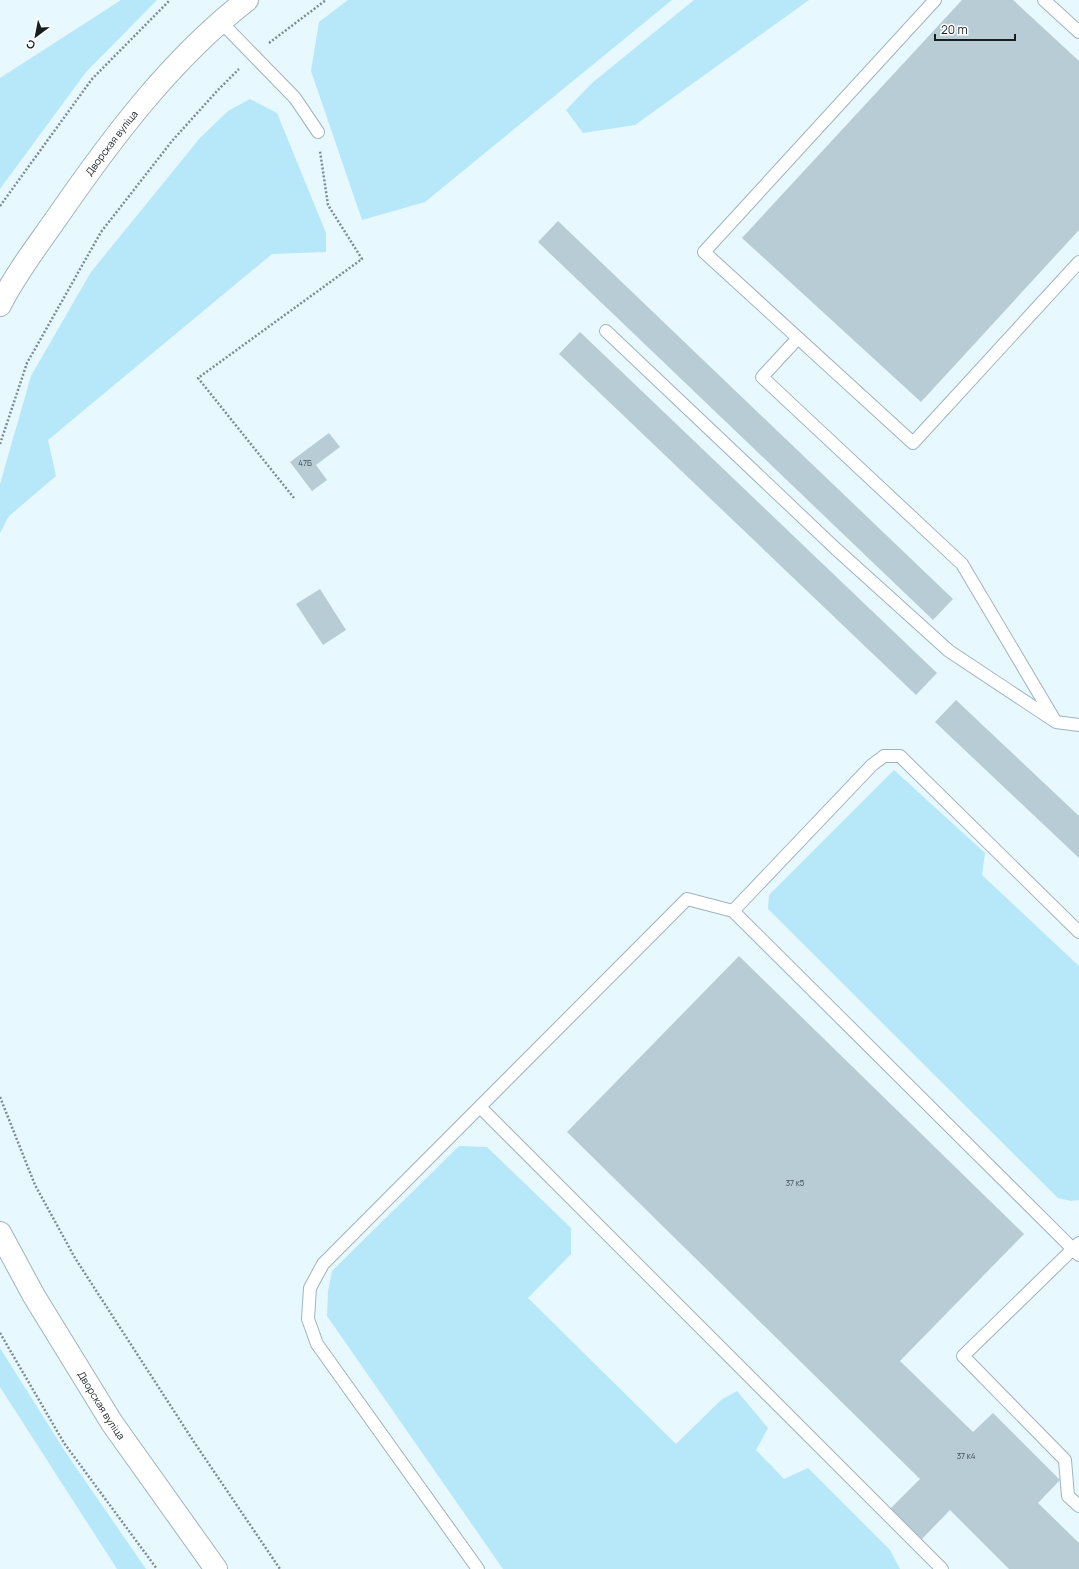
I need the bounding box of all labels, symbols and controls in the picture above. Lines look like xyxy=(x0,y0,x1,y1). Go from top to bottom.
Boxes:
north arrow xyxy=(16,16,56,56)
scale bar xyxy=(935,16,1015,42)
text: 20 m xyxy=(941,21,968,38)
text: С xyxy=(23,36,38,53)
street label: Дворская вуліца xyxy=(82,107,141,178)
house number: 47Б xyxy=(298,457,312,468)
house number: 37 к5 xyxy=(786,1177,805,1188)
street label: Дворская вуліца xyxy=(75,1368,129,1442)
house number: 37 к4 xyxy=(957,1450,976,1461)

